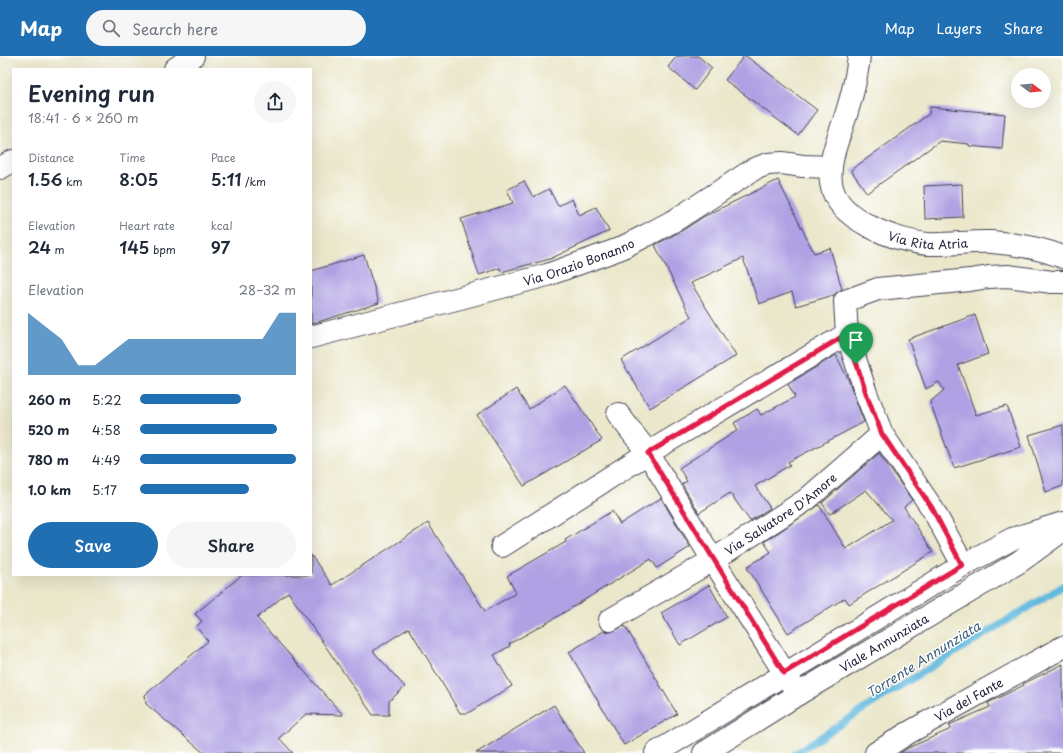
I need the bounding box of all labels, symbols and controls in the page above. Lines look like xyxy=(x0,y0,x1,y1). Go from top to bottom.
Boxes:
search box xyxy=(86,10,366,46)
text: Map xyxy=(20,14,62,42)
icon: search xyxy=(100,17,122,39)
text: Search here xyxy=(132,17,218,40)
text: Map xyxy=(885,18,915,39)
text: Layers xyxy=(937,18,982,39)
text: Share xyxy=(1004,18,1043,39)
north arrow xyxy=(1011,68,1051,108)
map controls xyxy=(1011,68,1051,108)
text: Evening run xyxy=(28,76,155,109)
button: share xyxy=(254,81,296,123)
text: 18:41 · 6 × 260 m xyxy=(28,108,139,127)
text: Distance xyxy=(28,149,74,166)
text: Time xyxy=(119,149,145,166)
text: Pace xyxy=(211,149,235,166)
text: 1.56 xyxy=(28,166,62,192)
text: 8:05 xyxy=(119,166,158,192)
text: 5:11 xyxy=(211,166,242,192)
text: km xyxy=(62,173,83,190)
text: /km xyxy=(242,173,266,190)
text: Elevation xyxy=(28,217,75,234)
text: Heart rate xyxy=(119,217,175,234)
text: kcal xyxy=(211,217,233,234)
street label: Via Rita Atria xyxy=(886,226,969,253)
text: 24 xyxy=(28,234,51,260)
text: 145 xyxy=(119,234,150,260)
text: 97 xyxy=(211,234,230,260)
street label: Via Orazio Bonanno xyxy=(521,234,638,290)
text: m xyxy=(51,241,65,258)
text: bpm xyxy=(150,241,176,258)
text: Elevation xyxy=(28,280,84,299)
text: 28–32 m xyxy=(239,280,296,299)
pin xyxy=(839,323,873,364)
icon: arrive xyxy=(845,329,867,351)
text: 260 m xyxy=(28,390,71,409)
text: 5:22 xyxy=(92,390,122,409)
text: 520 m xyxy=(28,420,69,439)
text: 4:58 xyxy=(92,420,121,439)
text: 780 m xyxy=(28,450,69,469)
text: 4:49 xyxy=(92,450,120,469)
street label: Via Salvatore D'Amore xyxy=(721,468,840,559)
text: 1.0 km xyxy=(28,480,71,499)
text: 5:17 xyxy=(92,480,117,499)
button: Save xyxy=(28,522,158,568)
button: Share xyxy=(166,522,296,568)
street label: Viale Annunziata xyxy=(836,609,932,676)
water label: Torrente Annunziata xyxy=(862,616,984,702)
street label: Via del Fante xyxy=(931,673,1007,726)

